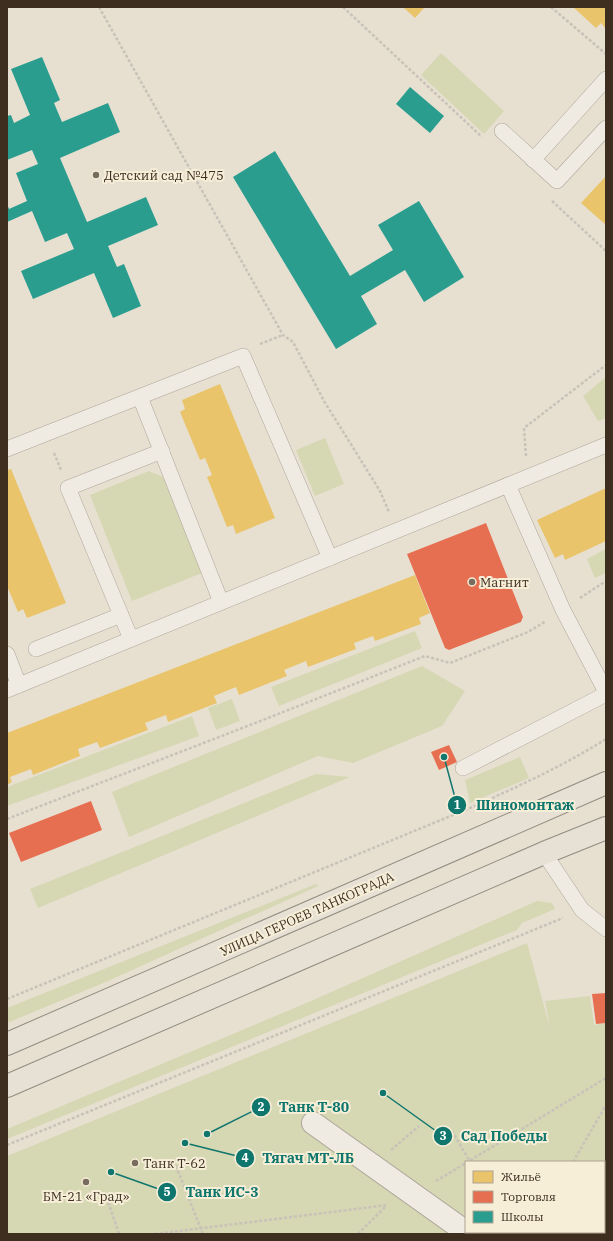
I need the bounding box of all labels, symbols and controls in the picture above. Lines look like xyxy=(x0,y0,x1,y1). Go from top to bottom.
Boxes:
place label: Детский сад №475 xyxy=(104,167,224,184)
marker: Детский сад №475 xyxy=(91,170,101,180)
place label: Магнит xyxy=(480,574,529,591)
marker: Магнит xyxy=(467,577,477,587)
callout: Шиномонтаж xyxy=(447,792,582,818)
text: Шиномонтаж xyxy=(476,796,574,814)
text: 1 xyxy=(453,797,461,812)
street label: УЛИЦА ГЕРОЕВ ТАНКОГРАДА xyxy=(217,868,397,960)
callout: Танк Т-80 xyxy=(251,1094,357,1120)
text: Танк Т-80 xyxy=(279,1098,349,1116)
text: 2 xyxy=(257,1099,265,1114)
callout: Сад Победы xyxy=(433,1123,555,1149)
text: Сад Победы xyxy=(461,1127,547,1145)
text: 3 xyxy=(439,1128,447,1143)
callout: Тягач МТ-ЛБ xyxy=(235,1145,362,1171)
text: Тягач МТ-ЛБ xyxy=(262,1149,354,1167)
text: 4 xyxy=(241,1150,249,1165)
place label: Танк Т-62 xyxy=(143,1155,206,1172)
marker: Танк Т-62 xyxy=(130,1158,140,1168)
legend xyxy=(465,1161,605,1233)
text: Жильё xyxy=(501,1169,541,1184)
marker: БМ-21 «Град» xyxy=(81,1177,91,1187)
callout: Танк ИС-3 xyxy=(157,1179,267,1205)
text: Танк ИС-3 xyxy=(185,1183,259,1201)
text: 5 xyxy=(163,1184,171,1199)
place label: БМ-21 «Град» xyxy=(43,1188,130,1205)
text: Торговля xyxy=(501,1189,556,1204)
text: Школы xyxy=(501,1209,544,1224)

